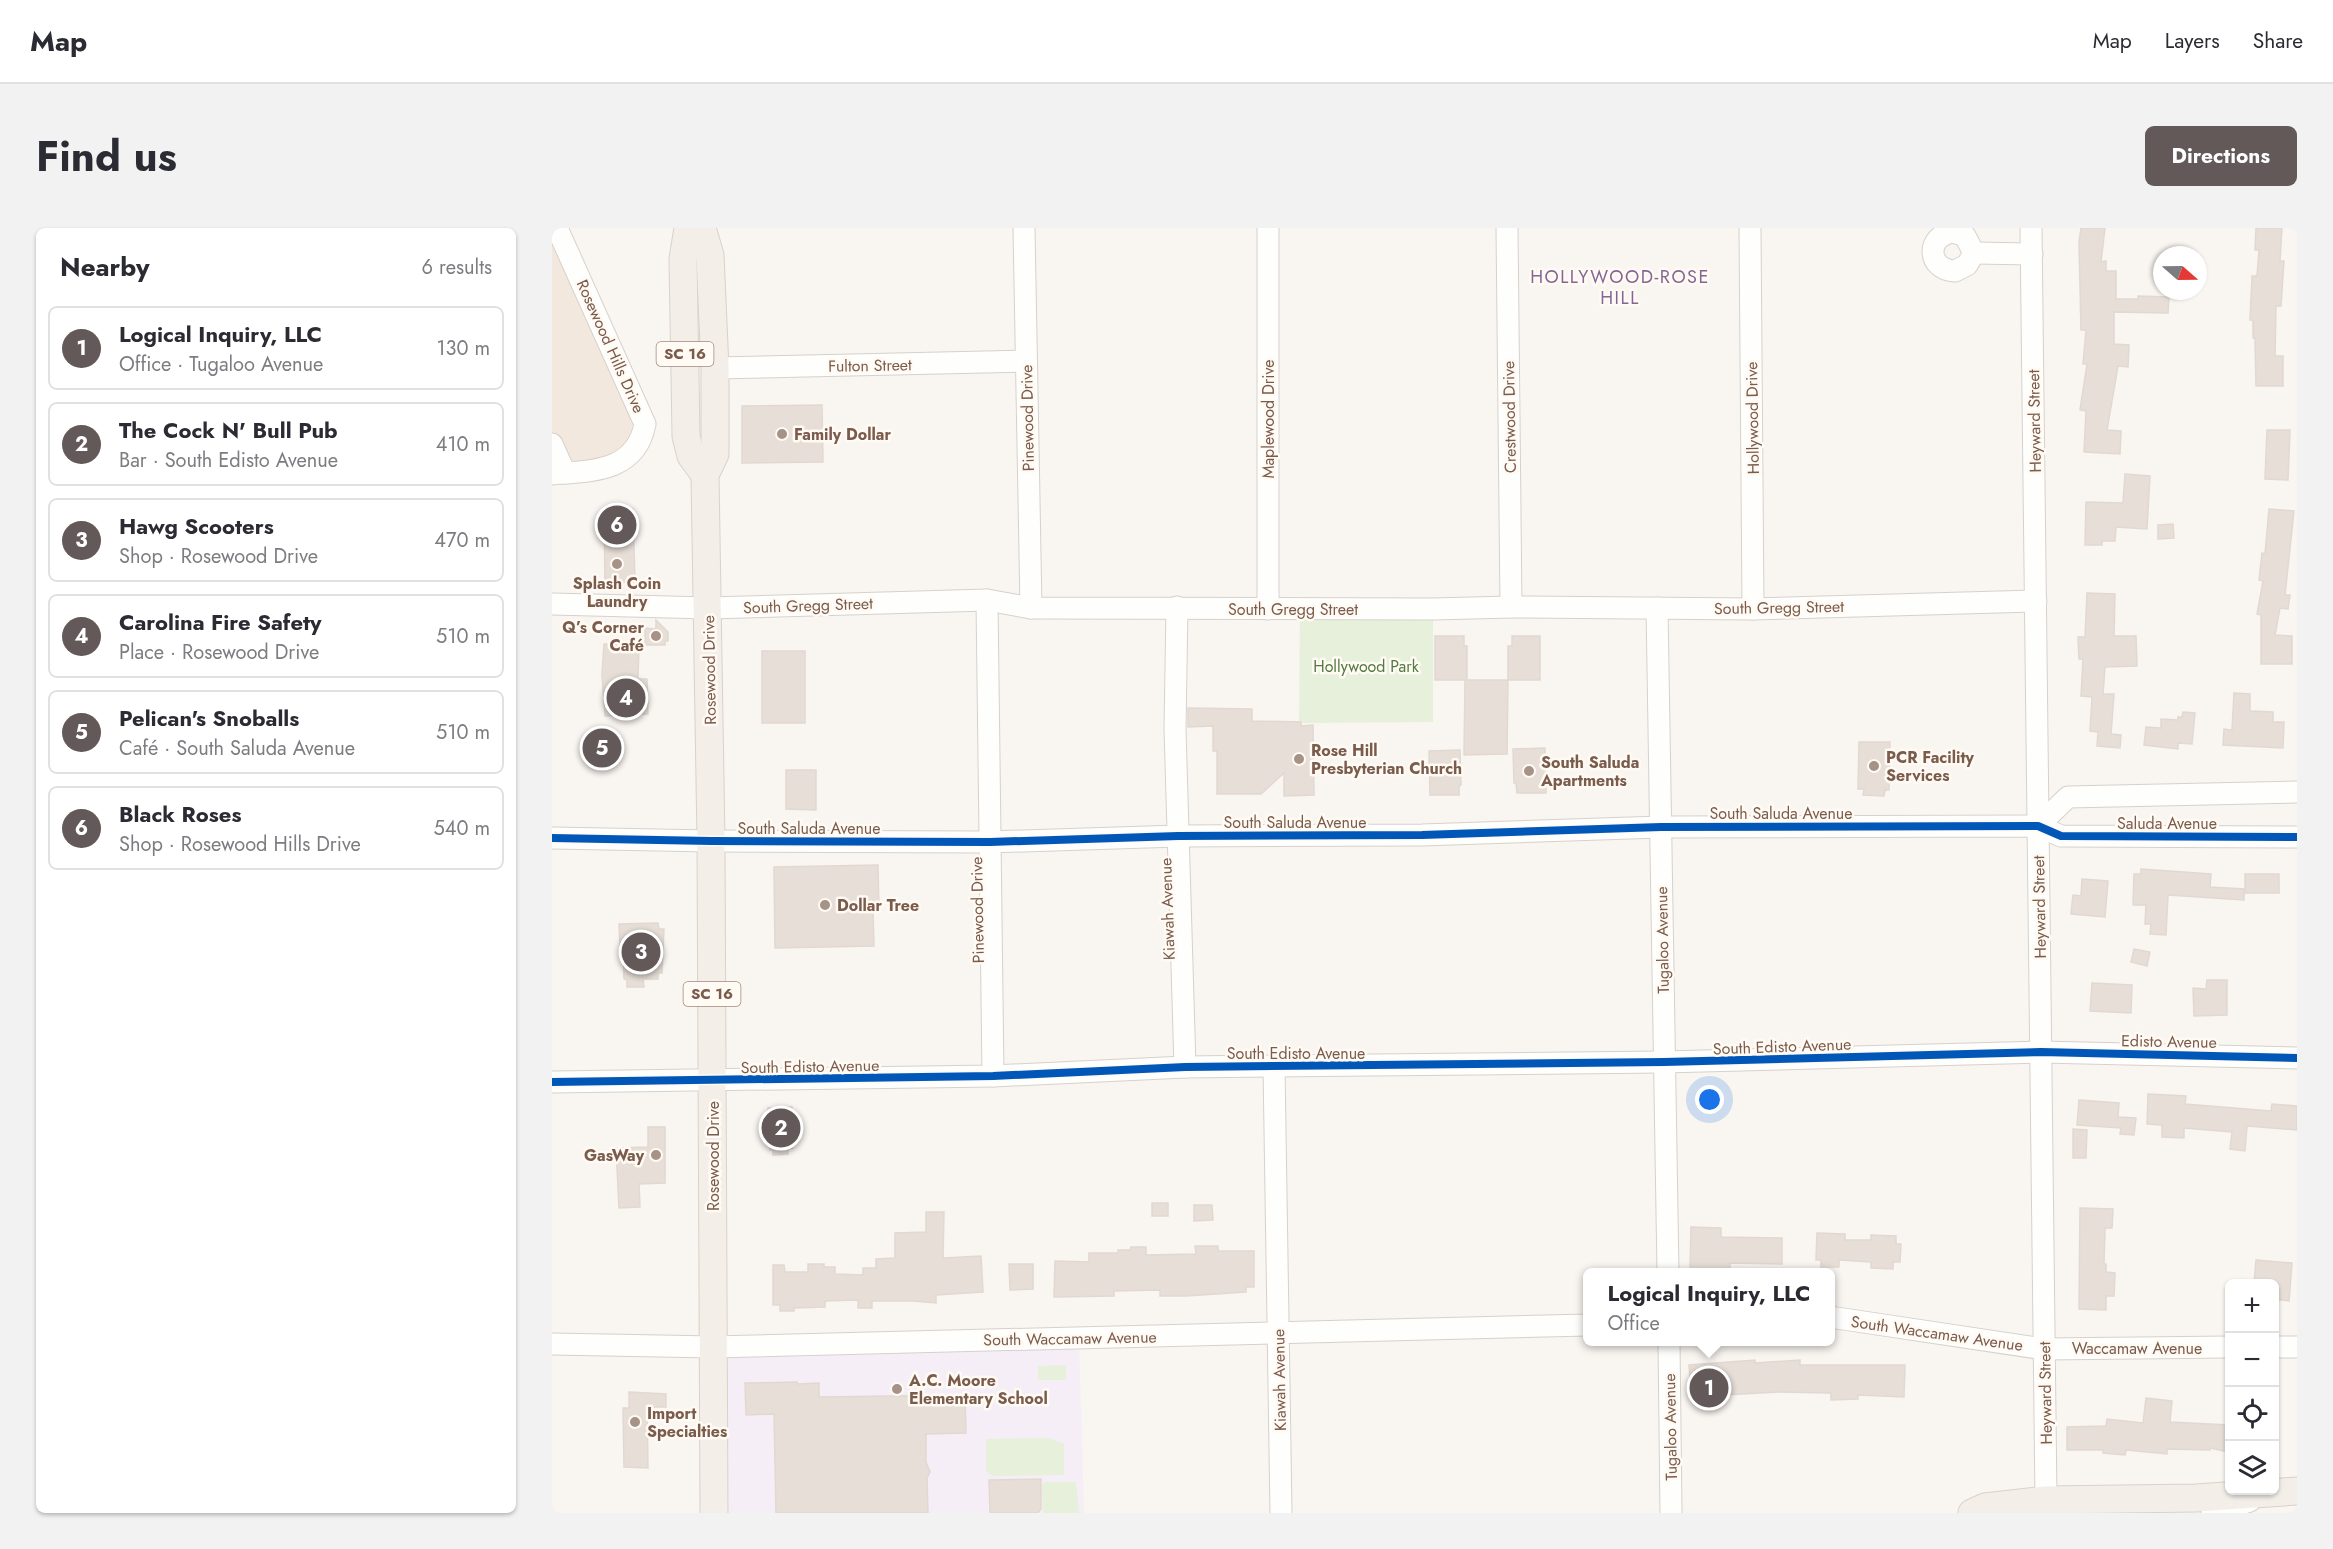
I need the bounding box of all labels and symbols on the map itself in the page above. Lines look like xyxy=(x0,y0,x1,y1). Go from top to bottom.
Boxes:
north arrow xyxy=(2153,246,2207,300)
district label: HOLLYWOOD-ROSE HILL xyxy=(1530,264,1710,311)
street label: Rosewood Hills Drive xyxy=(571,276,650,417)
road number: SC 16 xyxy=(656,342,714,366)
street label: Fulton Street xyxy=(828,353,912,378)
street label: Maplewood Drive xyxy=(1257,359,1280,479)
street label: Crestwood Drive xyxy=(1497,361,1522,473)
street label: Hollywood Drive xyxy=(1740,361,1765,475)
street label: Pinewood Drive xyxy=(1015,364,1040,472)
street label: Heyward Street xyxy=(2022,369,2047,473)
place label: Family Dollar xyxy=(794,423,891,446)
marker: Family Dollar xyxy=(775,427,789,441)
pin: 6 xyxy=(598,502,636,548)
marker: Splash Coin Laundry xyxy=(610,557,624,571)
place label: Splash Coin Laundry xyxy=(573,572,661,613)
street label: South Gregg Street xyxy=(743,592,874,619)
street label: South Gregg Street xyxy=(1714,595,1844,620)
street label: South Gregg Street xyxy=(1228,598,1358,621)
street label: Rosewood Drive xyxy=(697,615,722,725)
place label: Q’s Corner Café xyxy=(562,616,644,657)
marker: Q’s Corner Café xyxy=(649,629,663,643)
park label: Hollywood Park xyxy=(1313,655,1420,678)
pin: 4 xyxy=(606,676,646,720)
pin: 5 xyxy=(583,726,622,770)
place label: Rose Hill Presbyterian Church xyxy=(1311,739,1462,780)
place label: PCR Facility Services xyxy=(1886,746,1974,787)
place label: South Saluda Apartments xyxy=(1540,751,1639,792)
marker: Rose Hill Presbyterian Church xyxy=(1292,752,1306,766)
marker: PCR Facility Services xyxy=(1867,759,1881,773)
marker: South Saluda Apartments xyxy=(1522,764,1536,778)
street label: South Saluda Avenue xyxy=(1710,802,1852,825)
street label: South Saluda Avenue xyxy=(1224,811,1366,834)
street label: Saluda Avenue xyxy=(2117,812,2217,835)
street label: South Saluda Avenue xyxy=(738,817,880,840)
street label: Heyward Street xyxy=(2027,855,2052,959)
street label: Pinewood Drive xyxy=(965,856,990,964)
street label: Kiawah Avenue xyxy=(1154,857,1181,961)
street label: Tugaloo Avenue xyxy=(1650,886,1675,994)
place label: Dollar Tree xyxy=(837,894,919,917)
marker: Dollar Tree xyxy=(818,898,832,912)
pin: 3 xyxy=(622,930,661,974)
road number: SC 16 xyxy=(684,982,740,1006)
street label: Edisto Avenue xyxy=(2121,1029,2217,1054)
street label: South Edisto Avenue xyxy=(1712,1033,1852,1060)
street label: South Edisto Avenue xyxy=(1227,1042,1365,1065)
street label: South Edisto Avenue xyxy=(740,1054,880,1079)
your location xyxy=(1695,1085,1724,1114)
street label: Rosewood Drive xyxy=(702,1101,725,1211)
pin: 2 xyxy=(762,1106,800,1150)
place label: GasWay xyxy=(584,1144,645,1167)
marker: GasWay xyxy=(649,1148,663,1162)
street label: South Waccamaw Avenue xyxy=(1849,1310,2024,1357)
street label: South Waccamaw Avenue xyxy=(983,1325,1157,1352)
street label: Kiawah Avenue xyxy=(1267,1329,1292,1431)
street label: Waccamaw Avenue xyxy=(2072,1337,2202,1360)
street label: Heyward Street xyxy=(2033,1341,2058,1445)
pin: 1 xyxy=(1690,1366,1728,1410)
place label: A.C. Moore Elementary School xyxy=(908,1369,1048,1410)
street label: Tugaloo Avenue xyxy=(1658,1373,1683,1481)
marker: A.C. Moore Elementary School xyxy=(890,1382,904,1396)
place label: Import Specialties xyxy=(647,1402,727,1443)
marker: Import Specialties xyxy=(628,1415,642,1429)

